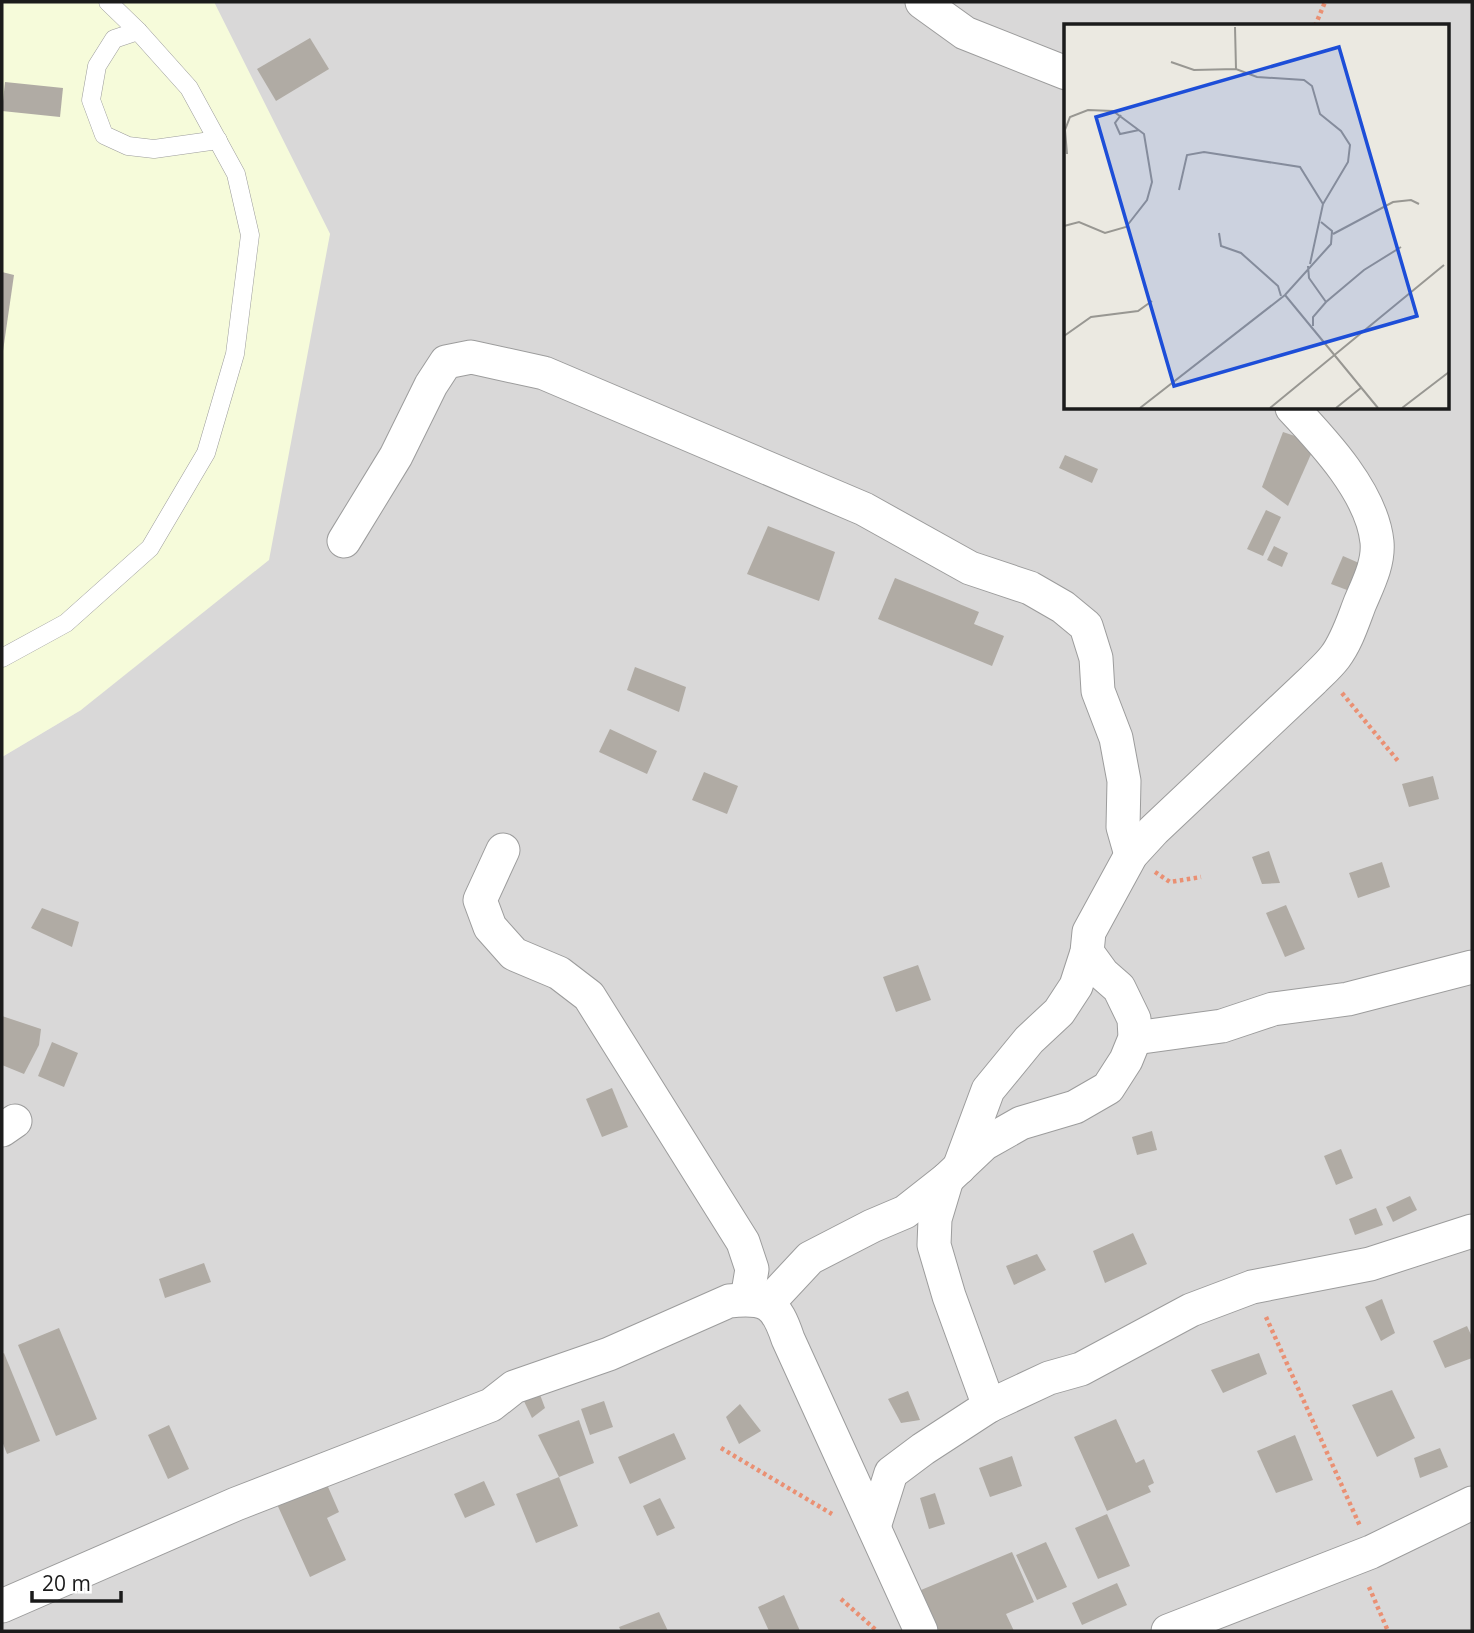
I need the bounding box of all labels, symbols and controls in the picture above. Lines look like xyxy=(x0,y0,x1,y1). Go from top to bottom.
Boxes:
inset map xyxy=(1064,24,1450,410)
scale bar xyxy=(32,1560,121,1604)
text: 20 m xyxy=(42,1569,91,1597)

